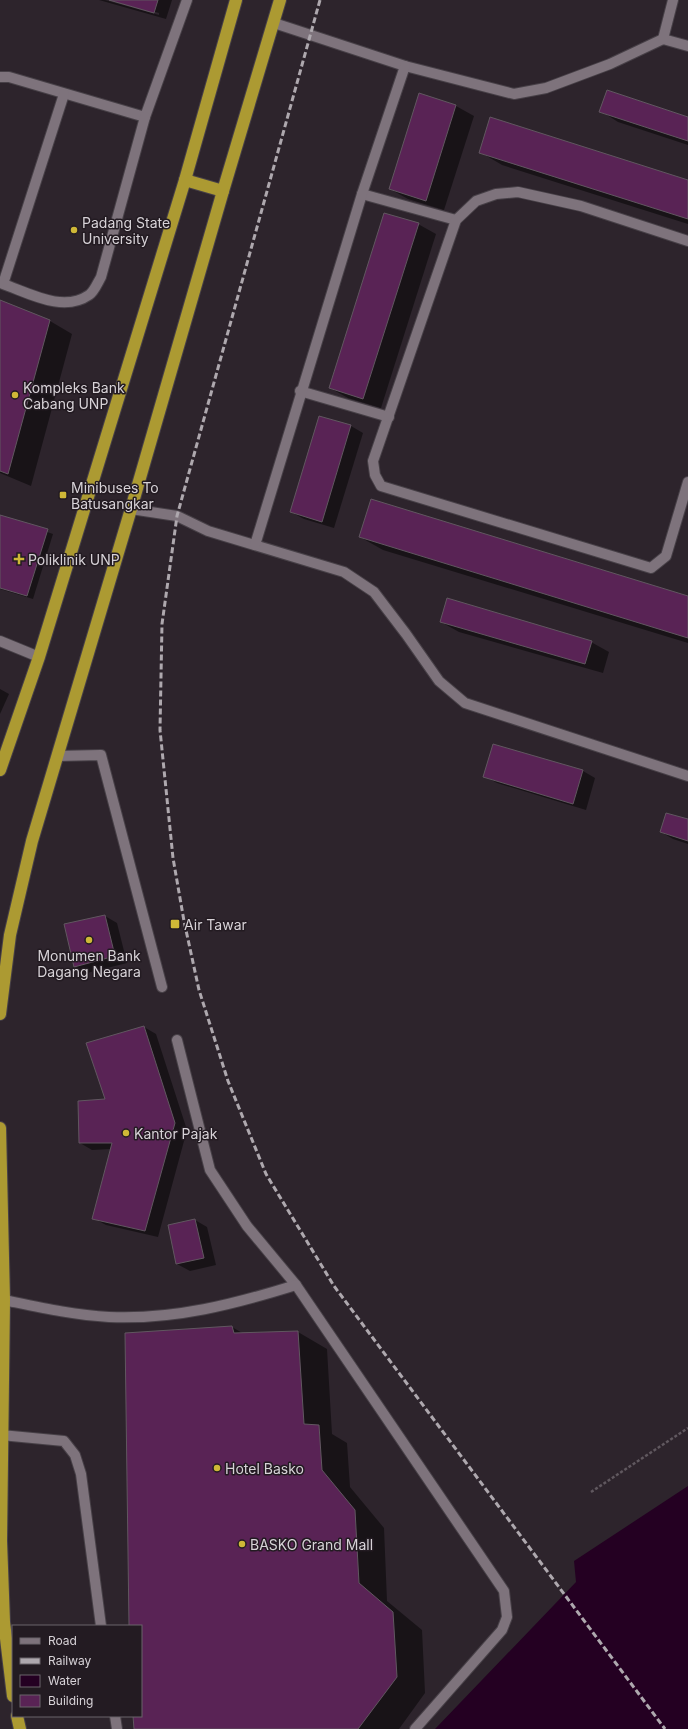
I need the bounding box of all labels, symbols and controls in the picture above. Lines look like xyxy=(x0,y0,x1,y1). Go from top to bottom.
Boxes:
place label: Padang State University xyxy=(82,214,170,247)
marker: Padang State University xyxy=(69,225,79,235)
place label: Kompleks Bank Cabang UNP xyxy=(23,379,125,412)
marker: Kompleks Bank Cabang UNP xyxy=(10,390,20,400)
place label: Minibuses To Batusangkar xyxy=(71,479,159,512)
marker: Minibuses To Batusangkar xyxy=(58,490,68,500)
place label: Poliklinik UNP xyxy=(28,551,120,568)
marker: Poliklinik UNP xyxy=(13,553,25,565)
place label: Air Tawar xyxy=(184,916,247,933)
marker: Air Tawar xyxy=(169,918,181,930)
marker: Monumen Bank Dagang Negara xyxy=(84,935,94,945)
place label: Monumen Bank Dagang Negara xyxy=(37,947,141,980)
place label: Kantor Pajak xyxy=(134,1125,218,1142)
marker: Kantor Pajak xyxy=(121,1128,131,1138)
place label: Hotel Basko xyxy=(225,1460,304,1477)
marker: Hotel Basko xyxy=(212,1463,222,1473)
place label: BASKO Grand Mall xyxy=(250,1536,373,1553)
marker: BASKO Grand Mall xyxy=(237,1539,247,1549)
legend xyxy=(12,1625,142,1717)
text: Road xyxy=(48,1633,77,1648)
text: Railway xyxy=(48,1653,92,1668)
text: Water xyxy=(48,1673,82,1688)
text: Building xyxy=(48,1693,93,1708)

